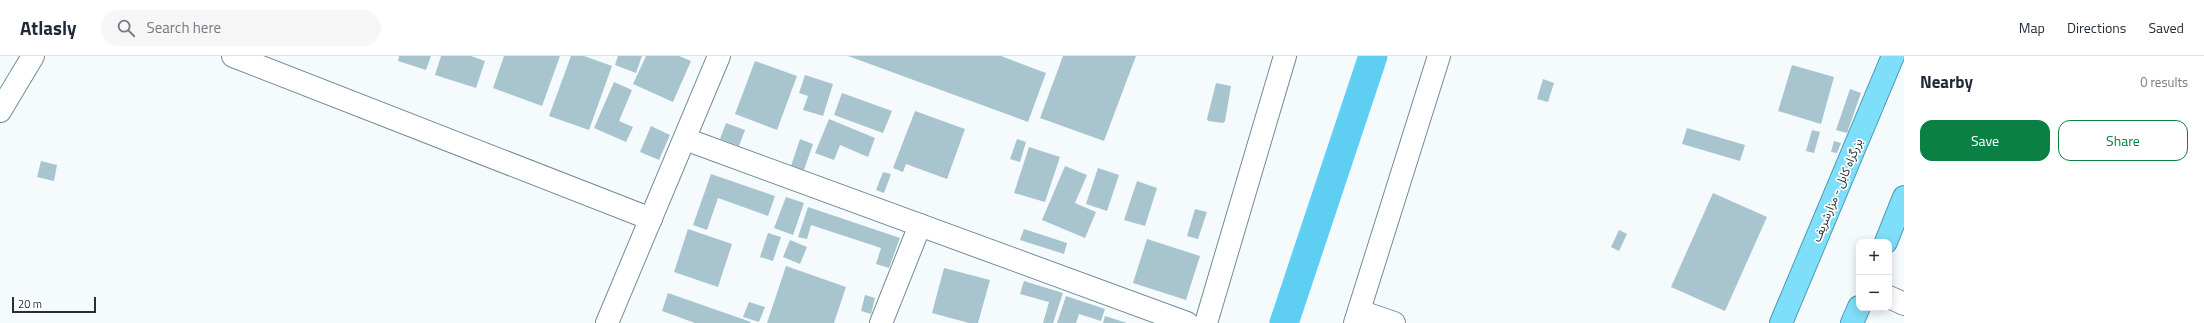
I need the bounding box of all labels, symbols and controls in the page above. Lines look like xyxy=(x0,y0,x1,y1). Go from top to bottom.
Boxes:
search box xyxy=(101,10,381,46)
text: Atlasly xyxy=(20,13,77,42)
text: Search here xyxy=(147,16,221,39)
icon: search xyxy=(115,17,137,39)
text: Map xyxy=(2019,17,2045,38)
text: Directions xyxy=(2067,17,2126,38)
text: Saved xyxy=(2148,17,2184,38)
text: Nearby xyxy=(1920,69,1973,95)
text: 0 results xyxy=(2140,72,2188,92)
button: Save xyxy=(1920,120,2050,161)
button: Share xyxy=(2058,120,2188,161)
street label: بزرگراه کابل - مزارشریف xyxy=(1807,135,1867,245)
map controls xyxy=(1856,239,1892,311)
button: + xyxy=(1856,239,1892,275)
button: − xyxy=(1856,275,1892,311)
scale bar xyxy=(12,295,96,314)
text: 20 m xyxy=(18,296,42,312)

